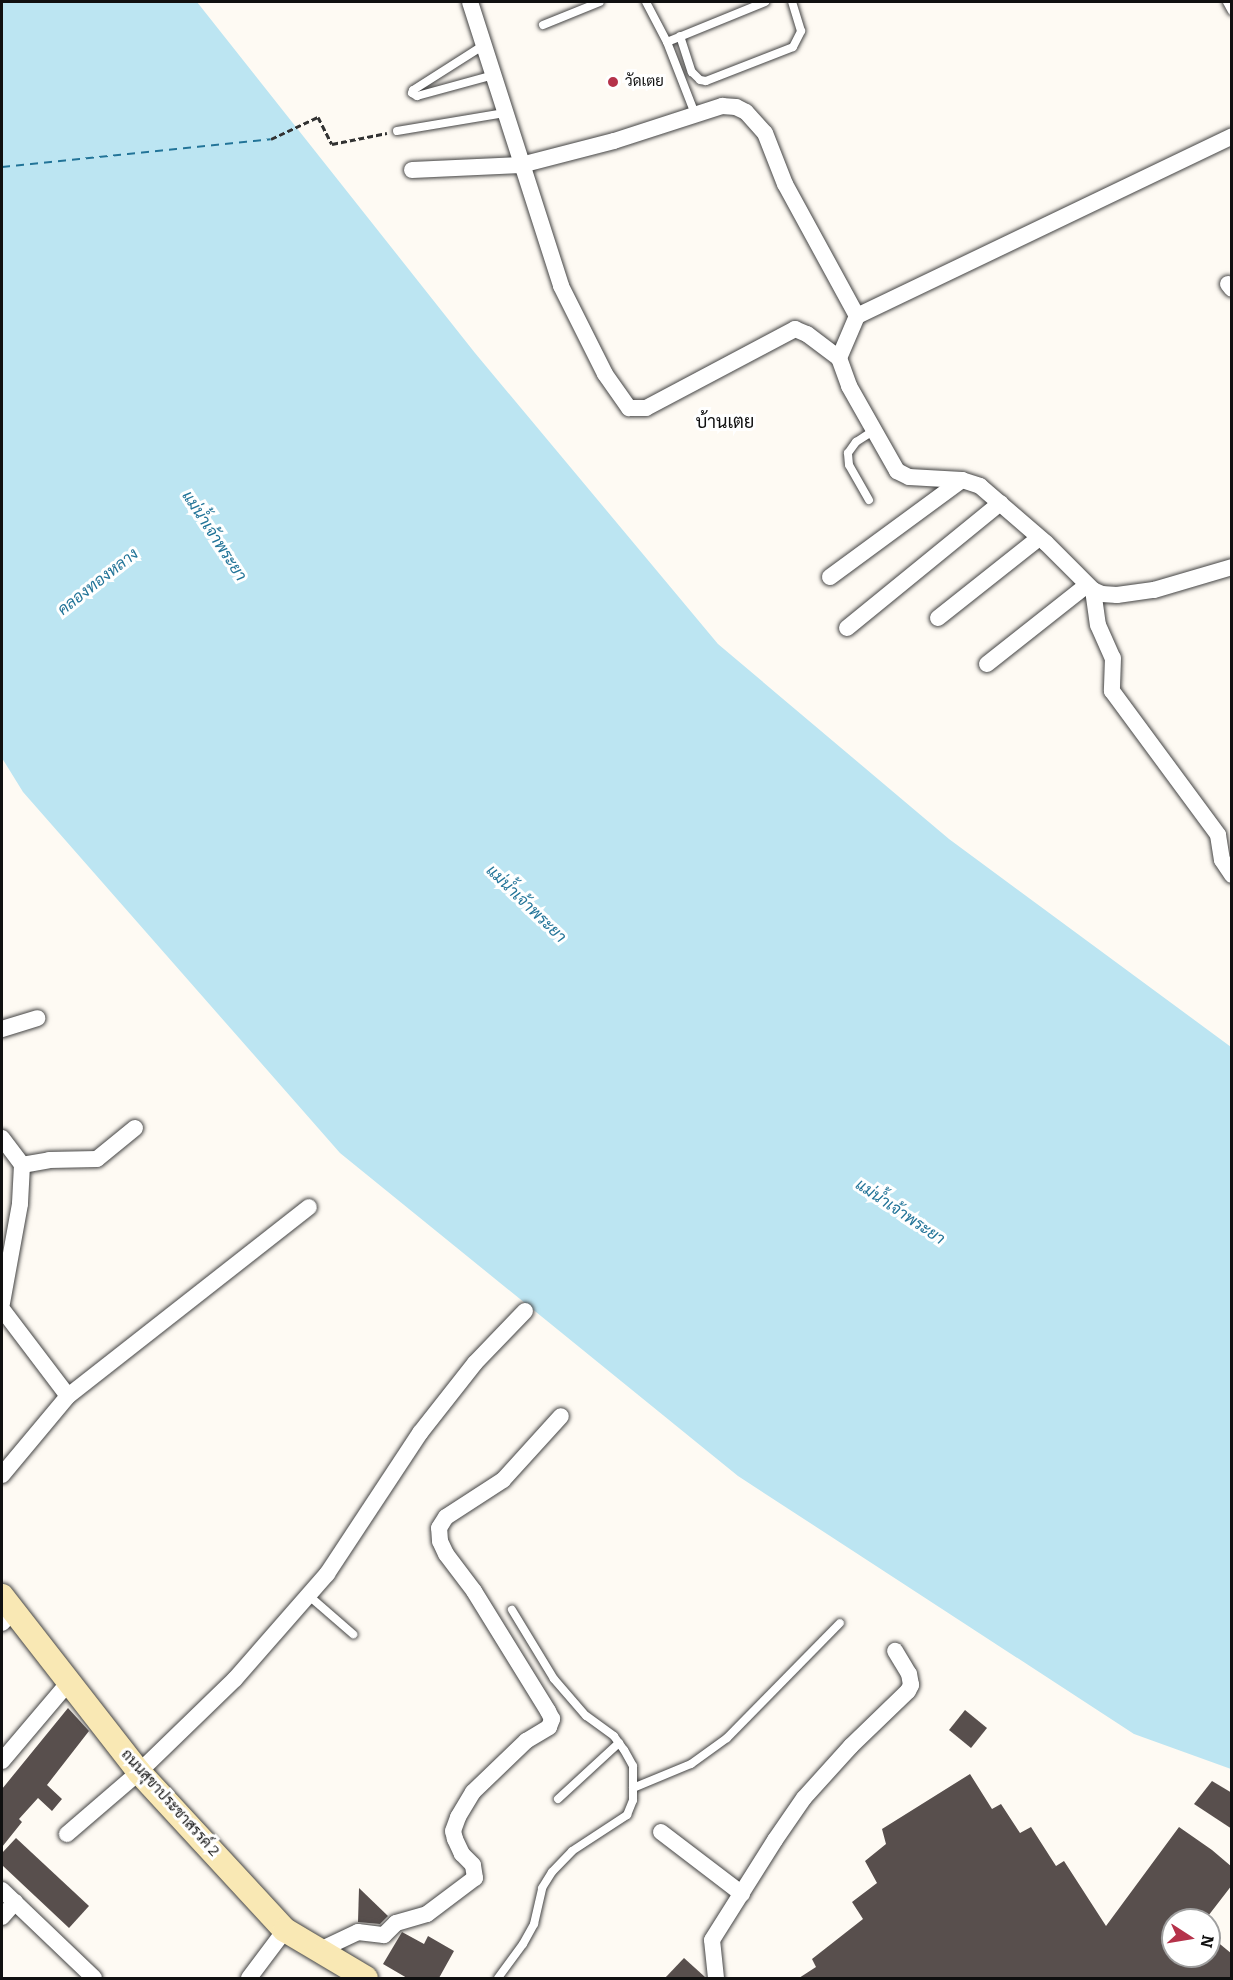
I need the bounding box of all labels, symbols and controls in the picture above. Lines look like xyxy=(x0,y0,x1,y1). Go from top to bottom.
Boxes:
place label: วัดเตย xyxy=(625,73,664,91)
marker: วัดเตย xyxy=(606,75,620,89)
district label: บ้านเตย xyxy=(696,411,754,433)
water label: แม่น้ำเจ้าพระยา xyxy=(178,487,250,585)
water label: คลองทองหลาง xyxy=(54,545,142,619)
water label: แม่น้ำเจ้าพระยา xyxy=(482,861,570,947)
water label: แม่น้ำเจ้าพระยา xyxy=(852,1175,948,1249)
street label: ถนนสุขาประชาสรรค์ 2 xyxy=(117,1746,223,1860)
north arrow xyxy=(1161,1908,1221,1968)
text: N xyxy=(1197,1933,1218,1949)

